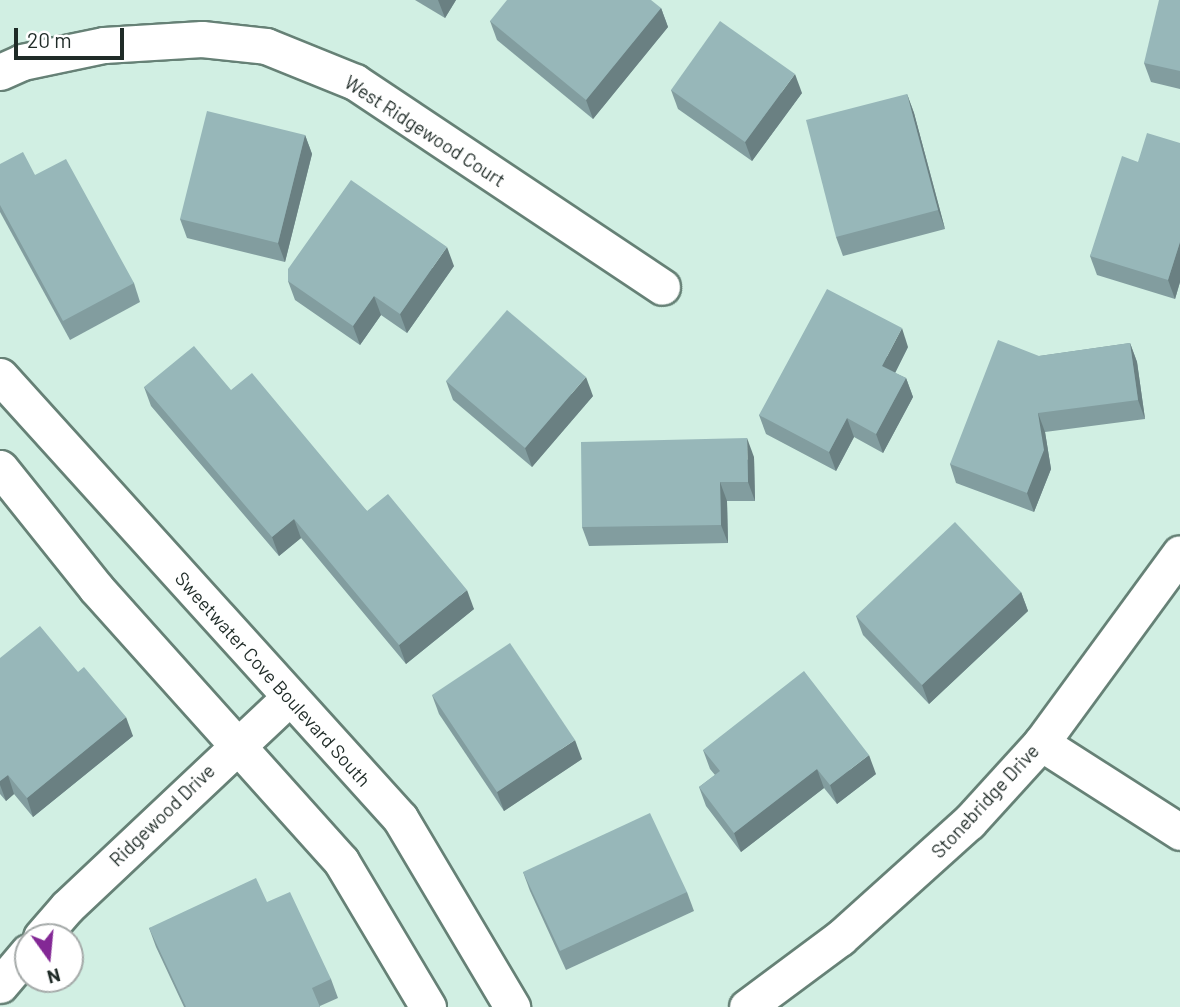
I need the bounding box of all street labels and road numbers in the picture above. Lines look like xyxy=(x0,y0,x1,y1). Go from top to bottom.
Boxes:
street label: West Ridgewood Court xyxy=(340,71,510,191)
street label: Sweetwater Cove Boulevard South xyxy=(170,567,376,791)
street label: Stonebridge Drive xyxy=(926,739,1044,863)
street label: Ridgewood Drive xyxy=(105,759,219,871)

